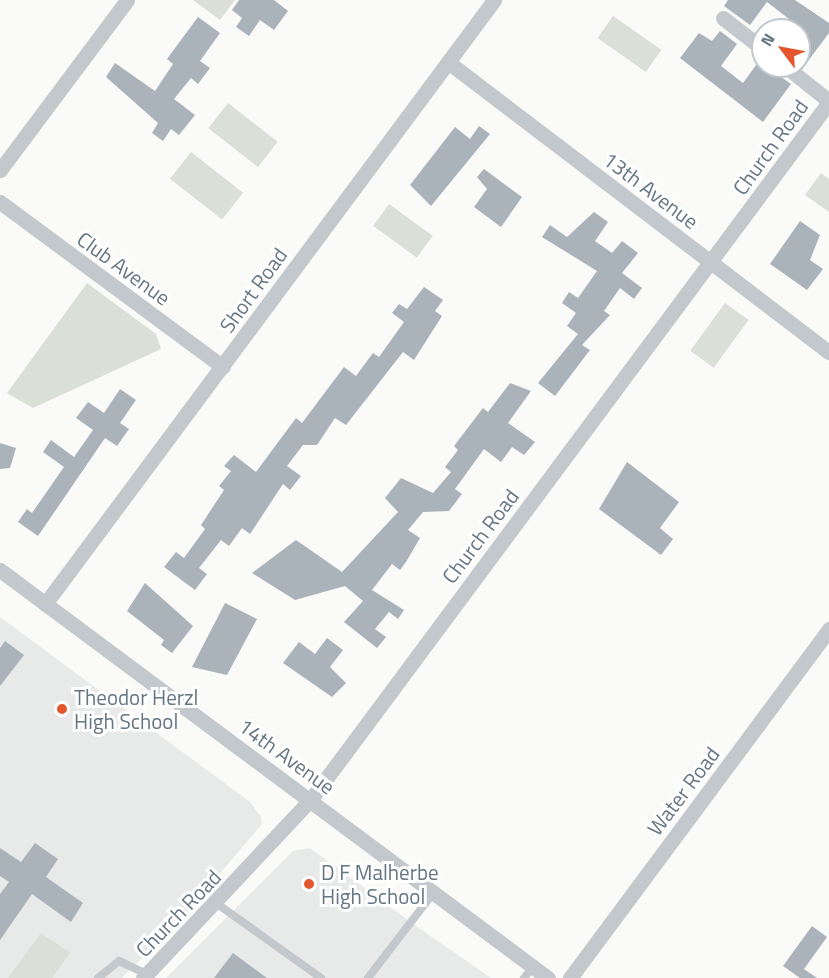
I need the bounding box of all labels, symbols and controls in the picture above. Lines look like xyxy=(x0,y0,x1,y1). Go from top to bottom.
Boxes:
north arrow xyxy=(751,18,811,78)
text: N xyxy=(754,28,781,51)
street label: Church Road xyxy=(727,95,813,199)
street label: 13th Avenue xyxy=(599,146,703,234)
street label: Club Avenue xyxy=(73,226,175,310)
street label: Short Road xyxy=(214,243,292,337)
street label: Church Road xyxy=(436,484,524,588)
place label: Theodor Herzl High School xyxy=(74,684,198,734)
marker: Theodor Herzl High School xyxy=(55,702,69,716)
street label: 14th Avenue xyxy=(234,713,340,799)
street label: Water Road xyxy=(642,742,724,840)
place label: D F Malherbe High School xyxy=(321,859,439,909)
street label: Church Road xyxy=(130,864,226,962)
marker: D F Malherbe High School xyxy=(302,877,316,891)

